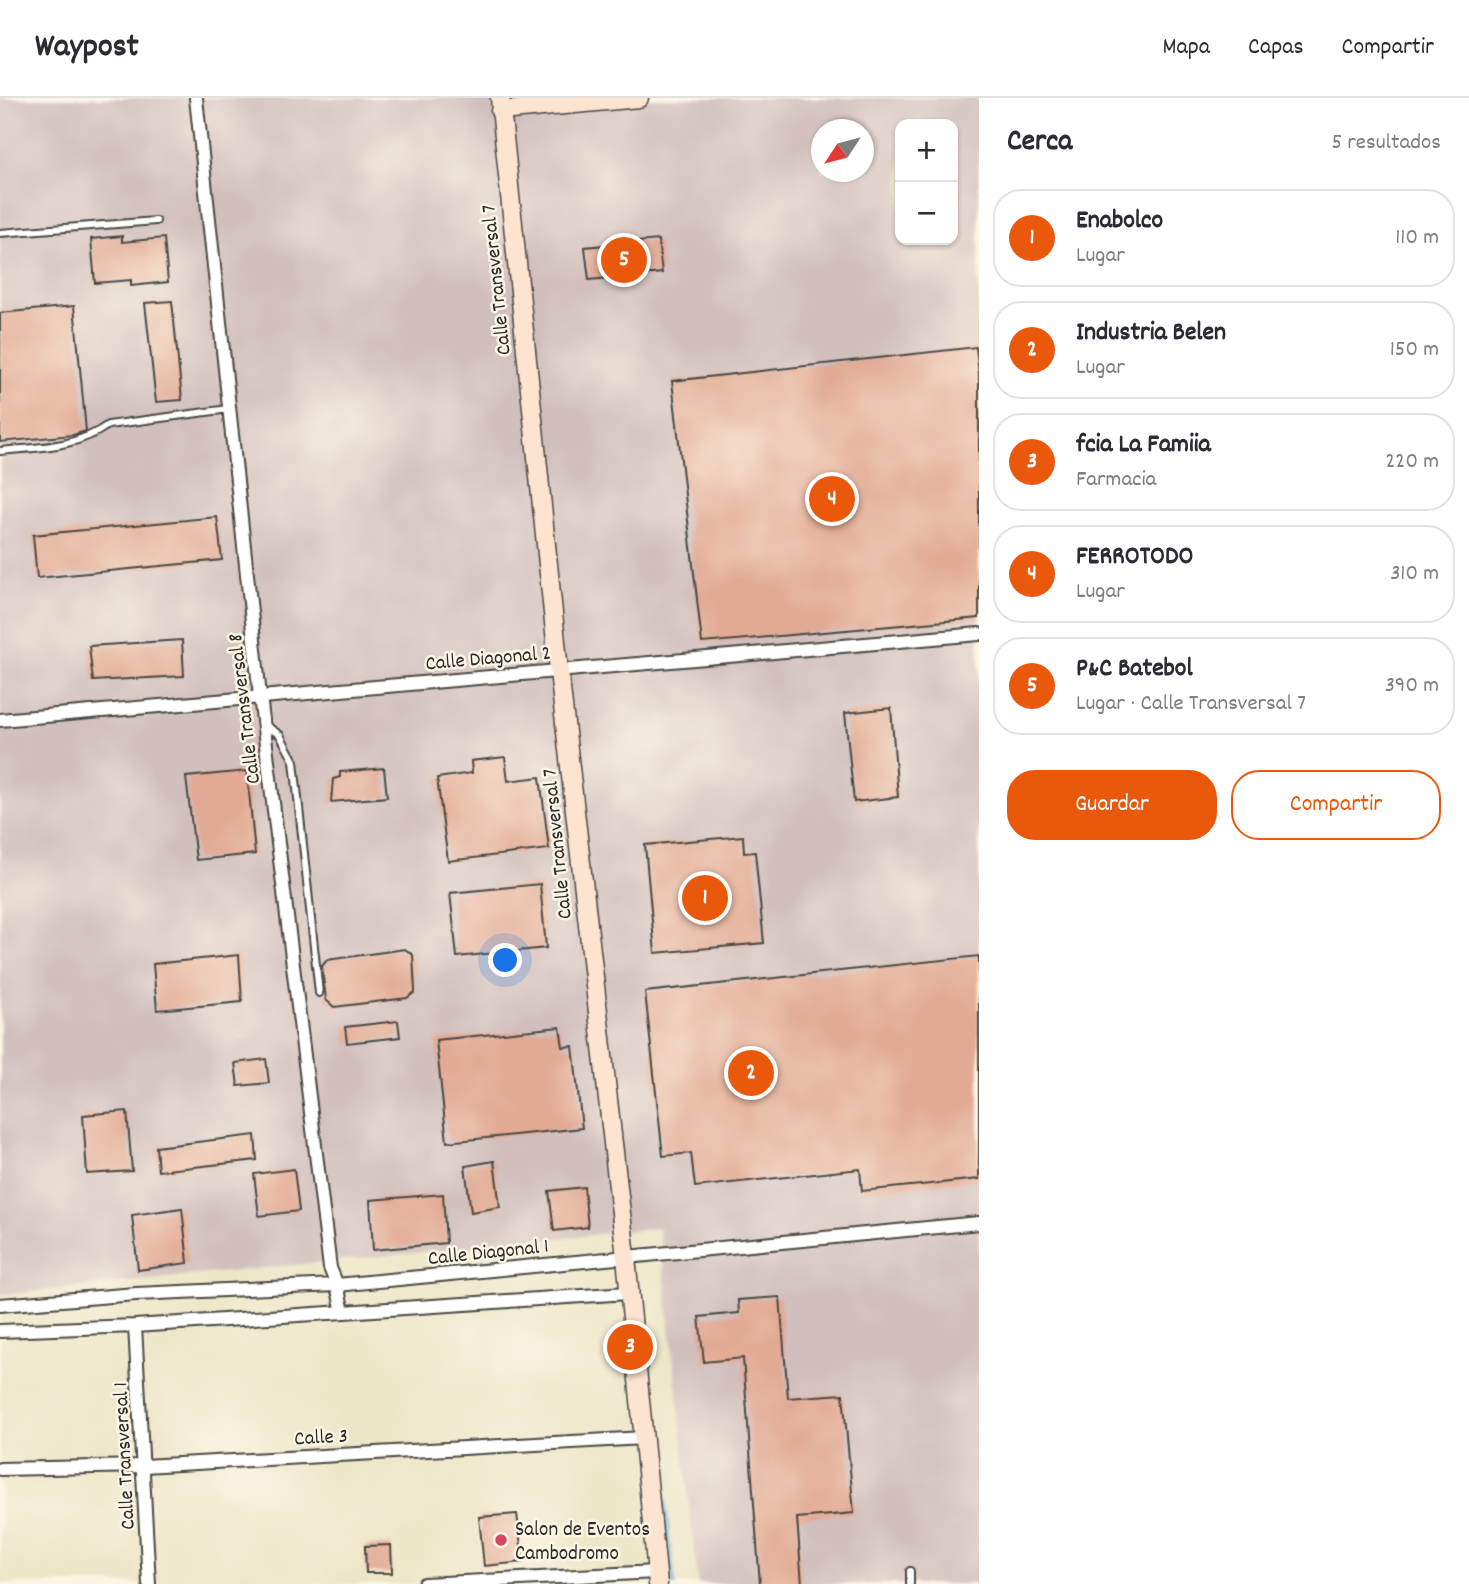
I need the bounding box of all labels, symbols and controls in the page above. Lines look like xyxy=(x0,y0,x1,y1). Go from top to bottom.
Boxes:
text: Waypost xyxy=(35,25,139,72)
text: Mapa xyxy=(1162,31,1210,65)
text: Capas xyxy=(1248,31,1304,65)
text: Compartir xyxy=(1342,31,1434,65)
north arrow xyxy=(811,119,874,182)
map controls xyxy=(895,119,958,245)
button: + xyxy=(895,119,958,182)
text: Cerca xyxy=(1007,122,1072,165)
text: 5 resultados xyxy=(1331,127,1441,160)
button: − xyxy=(895,182,958,245)
street label: Calle Transversal 7 xyxy=(475,203,521,356)
text: Enabolco xyxy=(1076,203,1163,240)
text: 1 xyxy=(1029,222,1035,255)
text: 110 m xyxy=(1395,222,1439,255)
pin: 5 xyxy=(601,234,647,286)
text: Lugar xyxy=(1076,240,1125,273)
text: Industria Belen xyxy=(1076,315,1226,352)
text: 2 xyxy=(1027,334,1037,367)
text: 150 m xyxy=(1390,334,1439,367)
text: Lugar xyxy=(1076,352,1125,385)
text: fcia La Famiia xyxy=(1076,427,1211,464)
text: 3 xyxy=(1027,446,1037,479)
text: 220 m xyxy=(1385,446,1439,479)
text: Farmacia xyxy=(1076,464,1156,497)
pin: 4 xyxy=(809,473,855,525)
text: FERROTODO xyxy=(1076,539,1193,576)
text: 4 xyxy=(1027,558,1037,591)
text: 310 m xyxy=(1390,558,1439,591)
text: Lugar xyxy=(1076,576,1125,609)
street label: Calle Transversal 8 xyxy=(222,632,270,786)
street label: Calle Diagonal 2 xyxy=(424,640,552,680)
text: P&C Batebol xyxy=(1076,651,1193,688)
text: 5 xyxy=(1027,670,1037,703)
text: 390 m xyxy=(1385,670,1439,703)
text: Lugar · Calle Transversal 7 xyxy=(1076,688,1306,721)
street label: Calle Transversal 7 xyxy=(536,767,582,920)
button: Guardar xyxy=(1007,770,1217,840)
button: Compartir xyxy=(1231,770,1441,840)
pin: 1 xyxy=(682,872,728,924)
your location xyxy=(488,943,522,977)
pin: 2 xyxy=(728,1047,774,1099)
street label: Calle Diagonal 1 xyxy=(426,1233,550,1275)
pin: 3 xyxy=(607,1321,653,1373)
street label: Calle Transversal 1 xyxy=(107,1381,145,1530)
street label: Calle 3 xyxy=(294,1423,349,1455)
place label: Salon de Eventos Cambodromo xyxy=(515,1516,650,1570)
marker: Salon de Eventos Cambodromo xyxy=(493,1532,509,1548)

